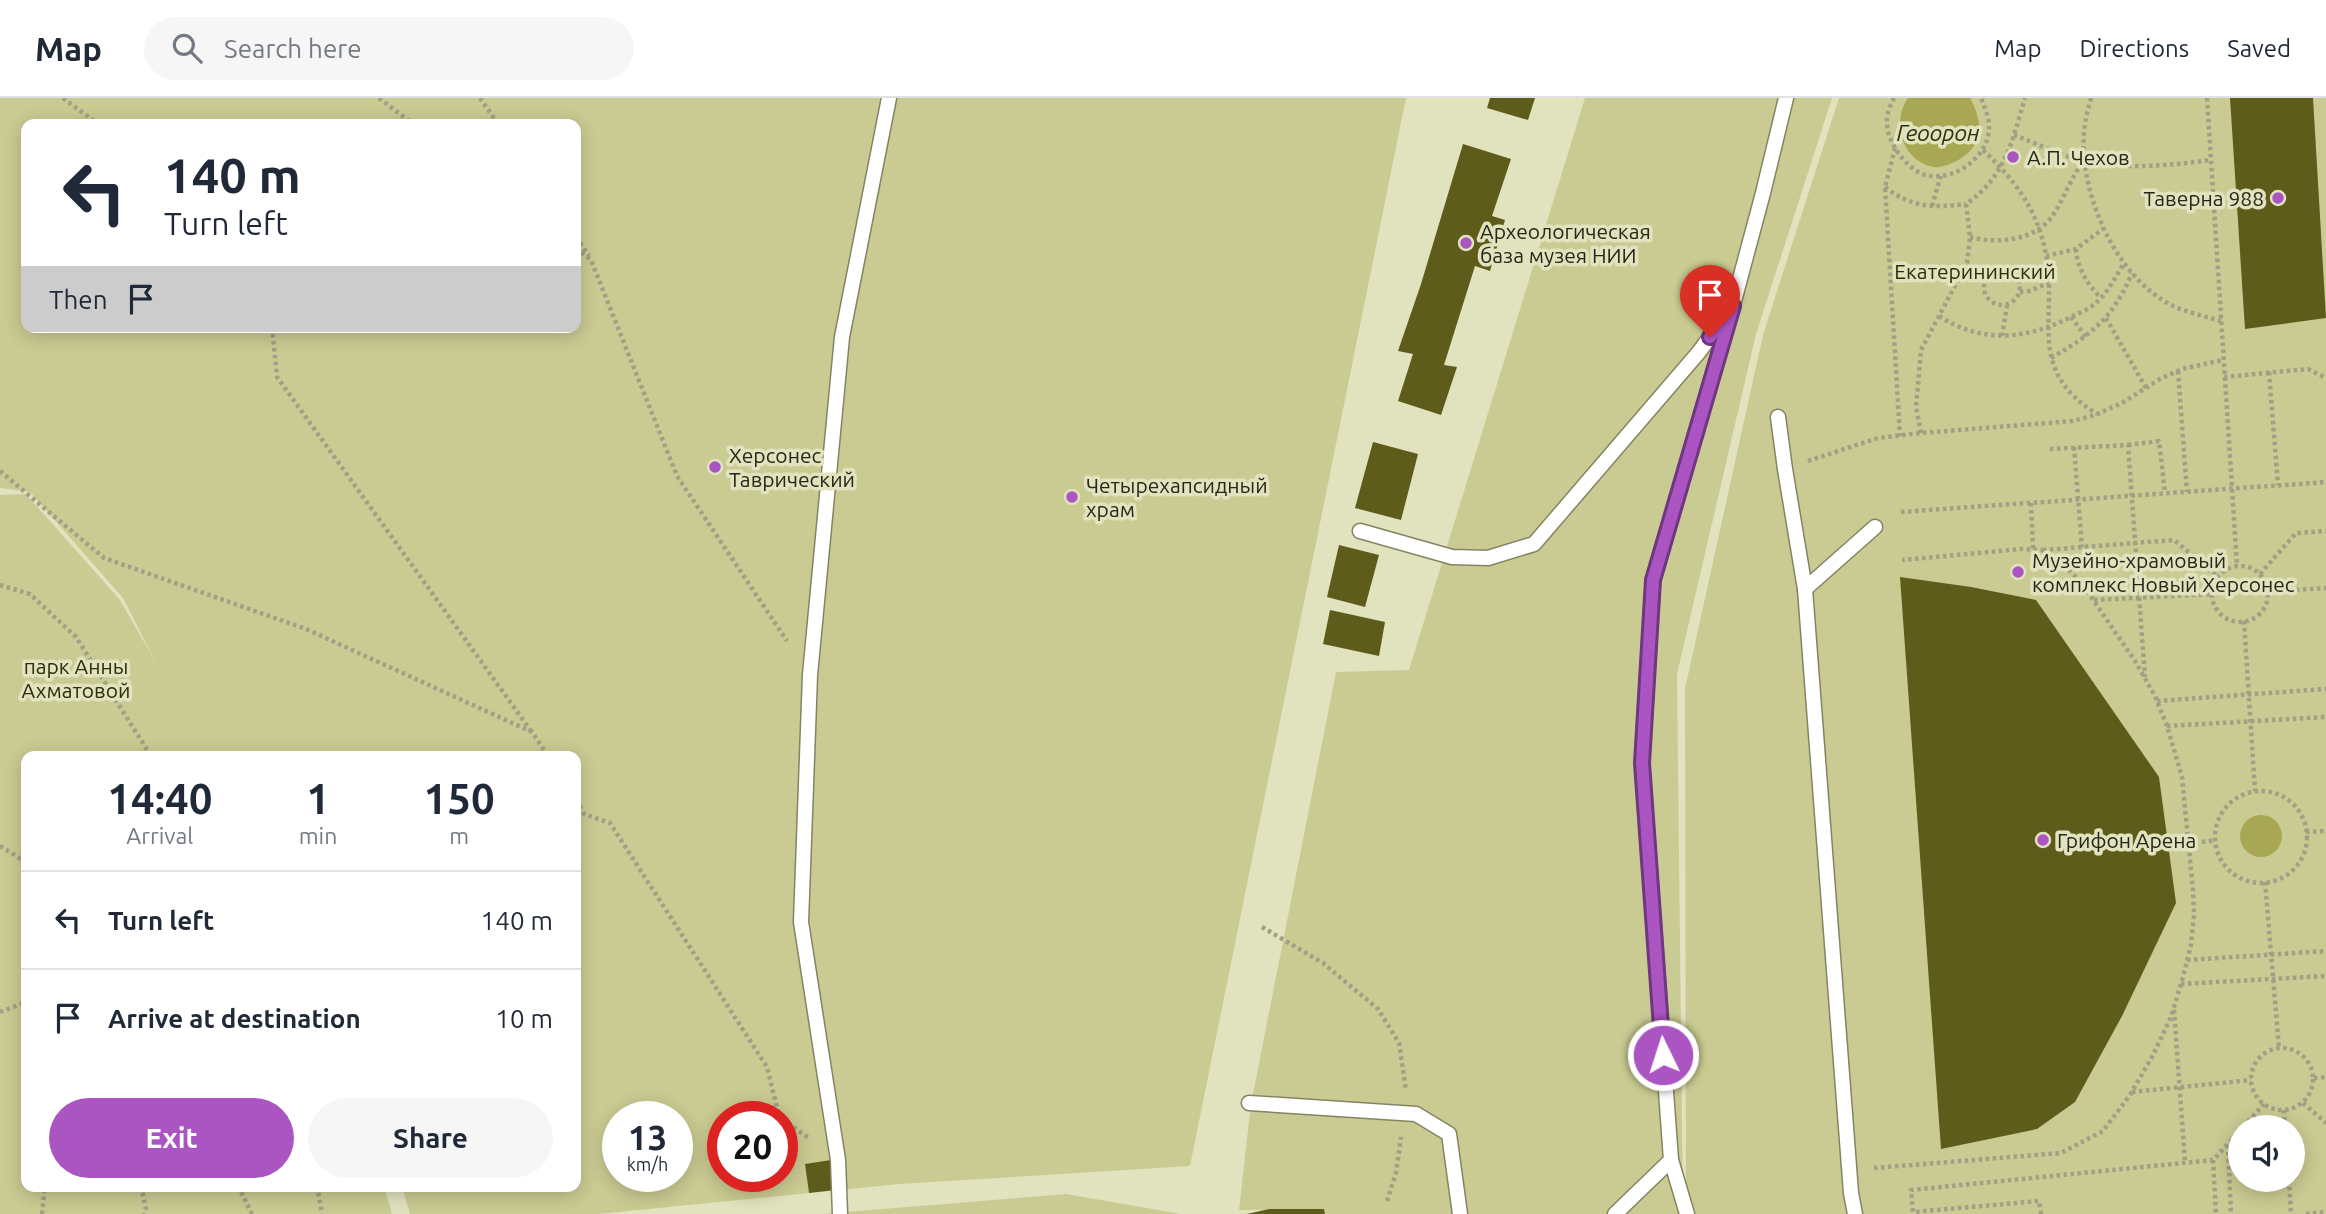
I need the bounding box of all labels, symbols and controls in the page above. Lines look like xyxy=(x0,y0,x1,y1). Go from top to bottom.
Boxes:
search box xyxy=(144,17,634,80)
icon: search xyxy=(168,29,206,67)
text: Map xyxy=(35,30,102,67)
text: Search here xyxy=(224,34,362,63)
text: Map xyxy=(1994,35,2041,62)
text: Directions xyxy=(2079,35,2189,62)
text: Saved xyxy=(2227,35,2291,62)
water label: Геоорон xyxy=(1896,120,1980,145)
place label: А.П. Чехов xyxy=(2027,145,2130,169)
icon: left xyxy=(49,147,140,238)
text: 140 m xyxy=(164,147,301,202)
marker: А.П. Чехов xyxy=(2005,149,2021,165)
place label: Таверна 988 xyxy=(2143,186,2264,210)
marker: Таверна 988 xyxy=(2270,190,2286,206)
text: Turn left xyxy=(164,205,288,241)
place label: Археологическая база музея НИИ xyxy=(1480,219,1651,267)
marker: Археологическая база музея НИИ xyxy=(1458,235,1474,251)
park label: Екатерининский xyxy=(1894,259,2056,283)
pin xyxy=(1680,265,1740,337)
icon: arrive xyxy=(1691,276,1729,314)
icon: arrive xyxy=(122,280,160,318)
text: Then xyxy=(49,285,108,314)
place label: Херсонес Таврический xyxy=(729,443,855,491)
marker: Херсонес Таврический xyxy=(707,459,723,475)
place label: Четырехапсидный храм xyxy=(1086,473,1268,521)
marker: Четырехапсидный храм xyxy=(1064,489,1080,505)
place label: Музейно-храмовый комплекс Новый Херсонес xyxy=(2032,548,2295,596)
marker: Музейно-храмовый комплекс Новый Херсонес xyxy=(2010,564,2026,580)
park label: парк Анны Ахматовой xyxy=(22,654,130,702)
text: 14:40 xyxy=(107,775,212,822)
text: 1 xyxy=(306,775,330,822)
text: 150 xyxy=(424,775,495,822)
text: Arrival xyxy=(126,823,193,848)
text: min xyxy=(299,823,337,848)
text: m xyxy=(449,823,469,848)
place label: Грифон Арена xyxy=(2057,828,2196,852)
marker: Грифон Арена xyxy=(2035,832,2051,848)
icon: left xyxy=(49,901,87,939)
text: Turn left xyxy=(108,906,214,935)
text: 140 m xyxy=(481,906,553,935)
icon: arrive xyxy=(49,999,87,1037)
text: Arrive at destination xyxy=(108,1004,361,1033)
text: 10 m xyxy=(495,1004,553,1033)
position arrow xyxy=(1626,1018,1700,1092)
button: Exit xyxy=(49,1098,294,1178)
button: Share xyxy=(308,1098,553,1178)
speed limit sign: 20 xyxy=(707,1101,798,1192)
map controls xyxy=(2228,1115,2305,1192)
button: sound xyxy=(2228,1115,2305,1192)
text: 13 xyxy=(628,1117,667,1157)
text: km/h xyxy=(627,1154,668,1174)

